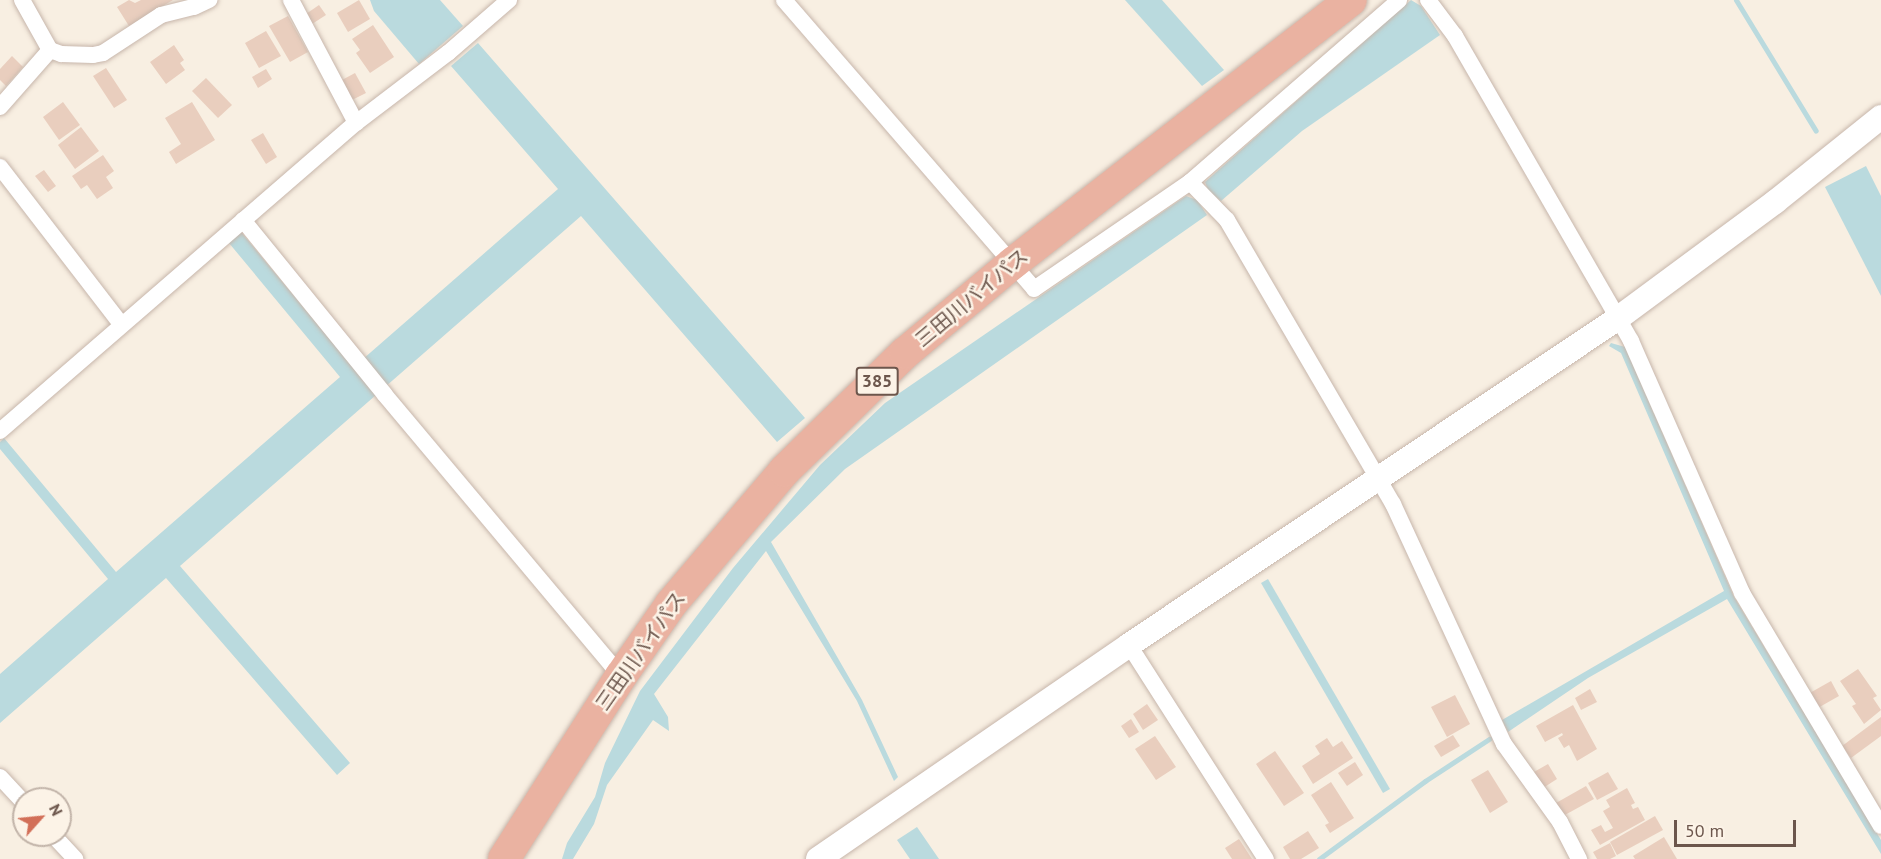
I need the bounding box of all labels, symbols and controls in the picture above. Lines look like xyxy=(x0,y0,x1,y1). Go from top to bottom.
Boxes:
street label: 三田川バイパス xyxy=(911,244,1033,352)
road number: 385 xyxy=(854,366,900,396)
street label: 三田川バイパス xyxy=(591,587,691,715)
north arrow xyxy=(12,787,72,847)
text: N xyxy=(45,801,68,819)
scale bar xyxy=(1677,808,1798,846)
text: 50 m xyxy=(1685,819,1724,842)

